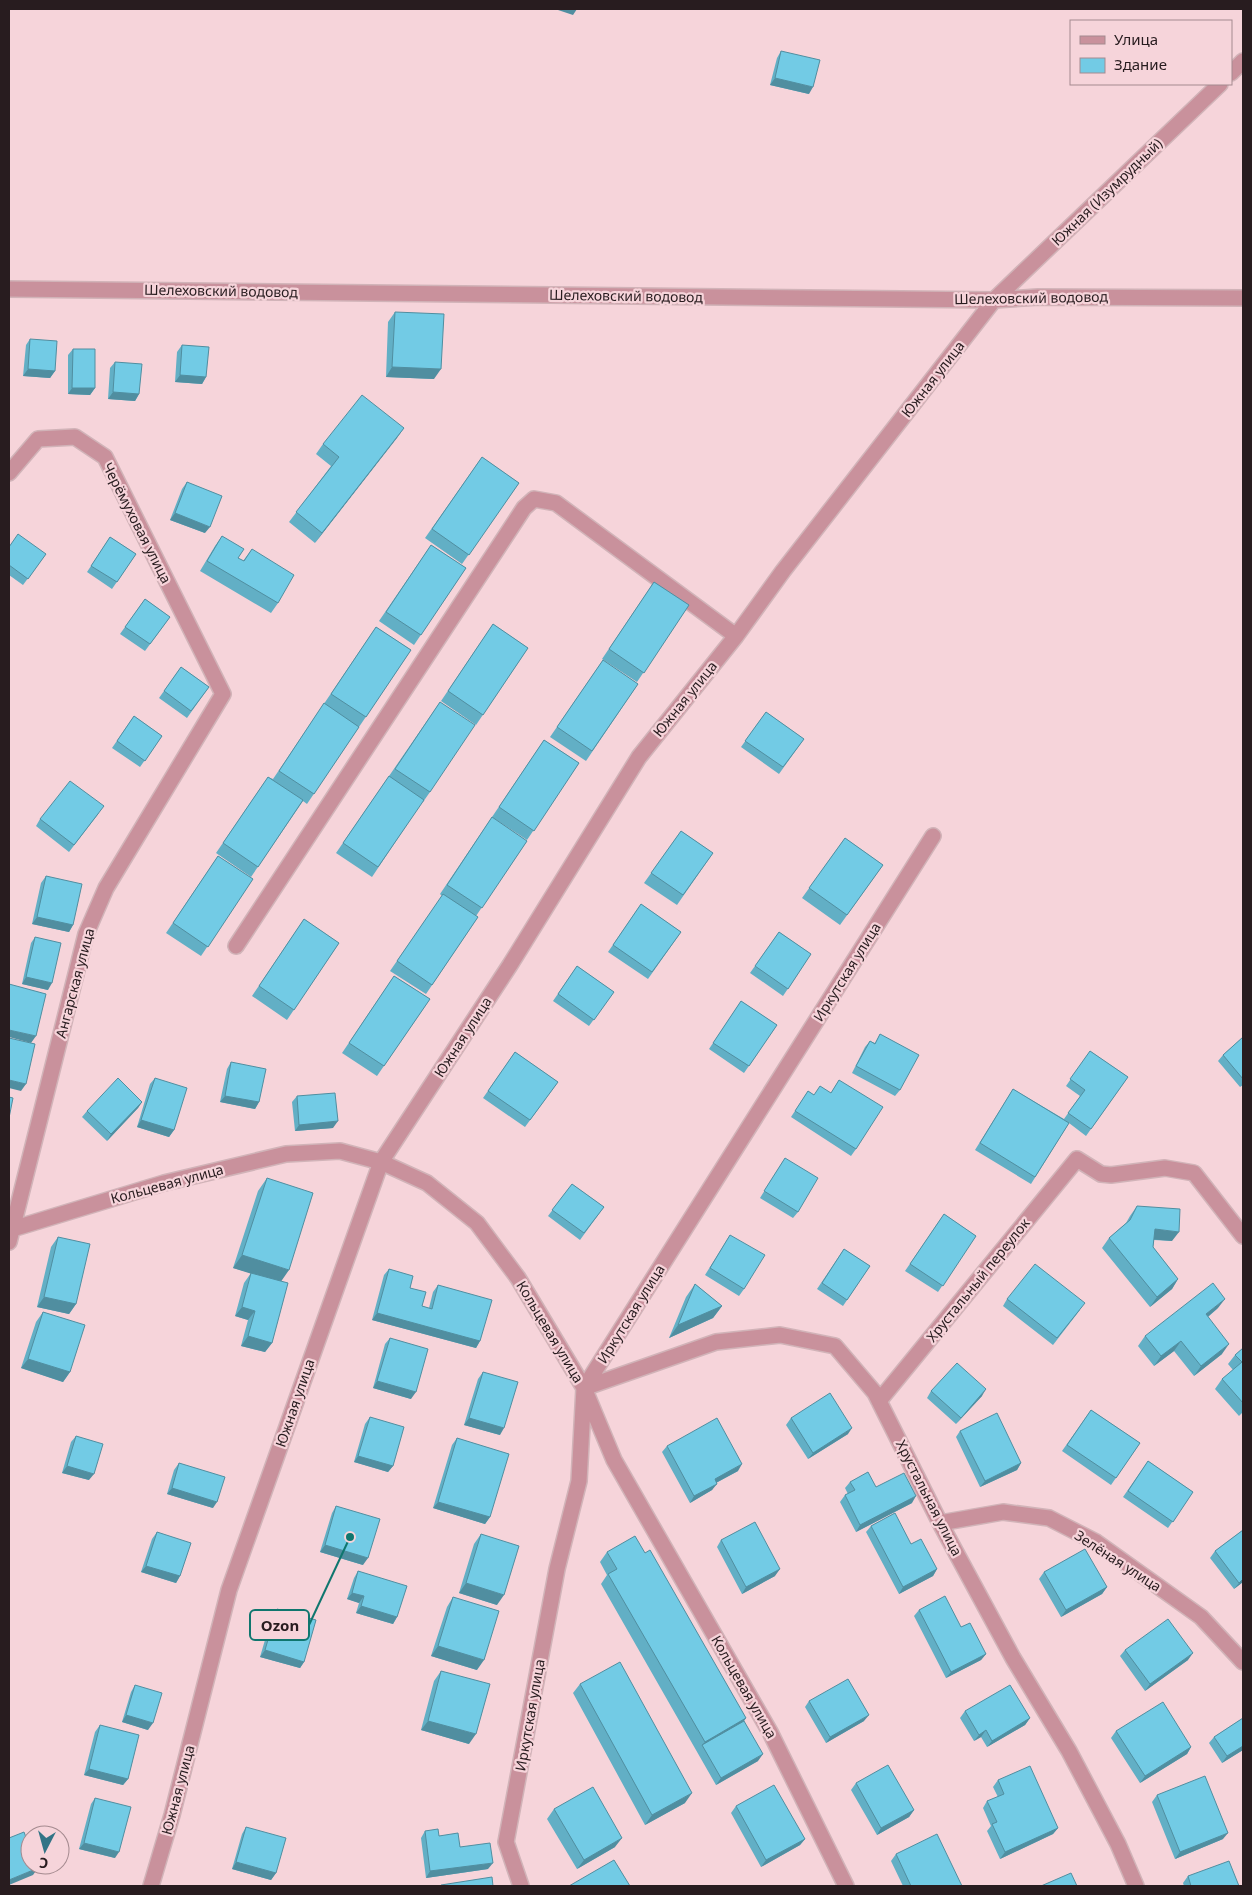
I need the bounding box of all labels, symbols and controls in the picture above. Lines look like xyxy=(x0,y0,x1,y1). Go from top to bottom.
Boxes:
legend xyxy=(1070,20,1232,85)
text: Улица xyxy=(1114,29,1158,49)
text: Здание xyxy=(1114,54,1167,74)
street label: Южная (Изумрудный) xyxy=(1047,134,1166,250)
street label: Шелеховский водовод xyxy=(144,280,299,301)
street label: Шелеховский водовод xyxy=(549,285,704,306)
street label: Шелеховский водовод xyxy=(954,287,1109,308)
street label: Южная улица xyxy=(897,337,968,421)
street label: Черёмуховая улица xyxy=(99,459,176,587)
street label: Южная улица xyxy=(648,657,721,740)
street label: Иркутская улица xyxy=(809,919,885,1025)
street label: Ангарская улица xyxy=(51,926,98,1040)
street label: Южная улица xyxy=(430,993,496,1081)
street label: Кольцевая улица xyxy=(108,1159,225,1208)
street label: Хрустальный переулок xyxy=(922,1213,1034,1346)
street label: Иркутская улица xyxy=(593,1261,669,1367)
street label: Кольцевая улица xyxy=(512,1277,588,1386)
street label: Южная улица xyxy=(271,1356,319,1450)
street label: Хрустальная улица xyxy=(892,1436,967,1559)
street label: Зелёная улица xyxy=(1071,1526,1165,1596)
callout: Ozon xyxy=(250,1610,309,1640)
text: Ozon xyxy=(261,1615,299,1635)
street label: Кольцевая улица xyxy=(707,1632,782,1742)
street label: Иркутская улица xyxy=(510,1657,549,1772)
street label: Южная улица xyxy=(156,1743,199,1837)
north arrow xyxy=(20,1825,70,1875)
text: С xyxy=(38,1854,49,1873)

